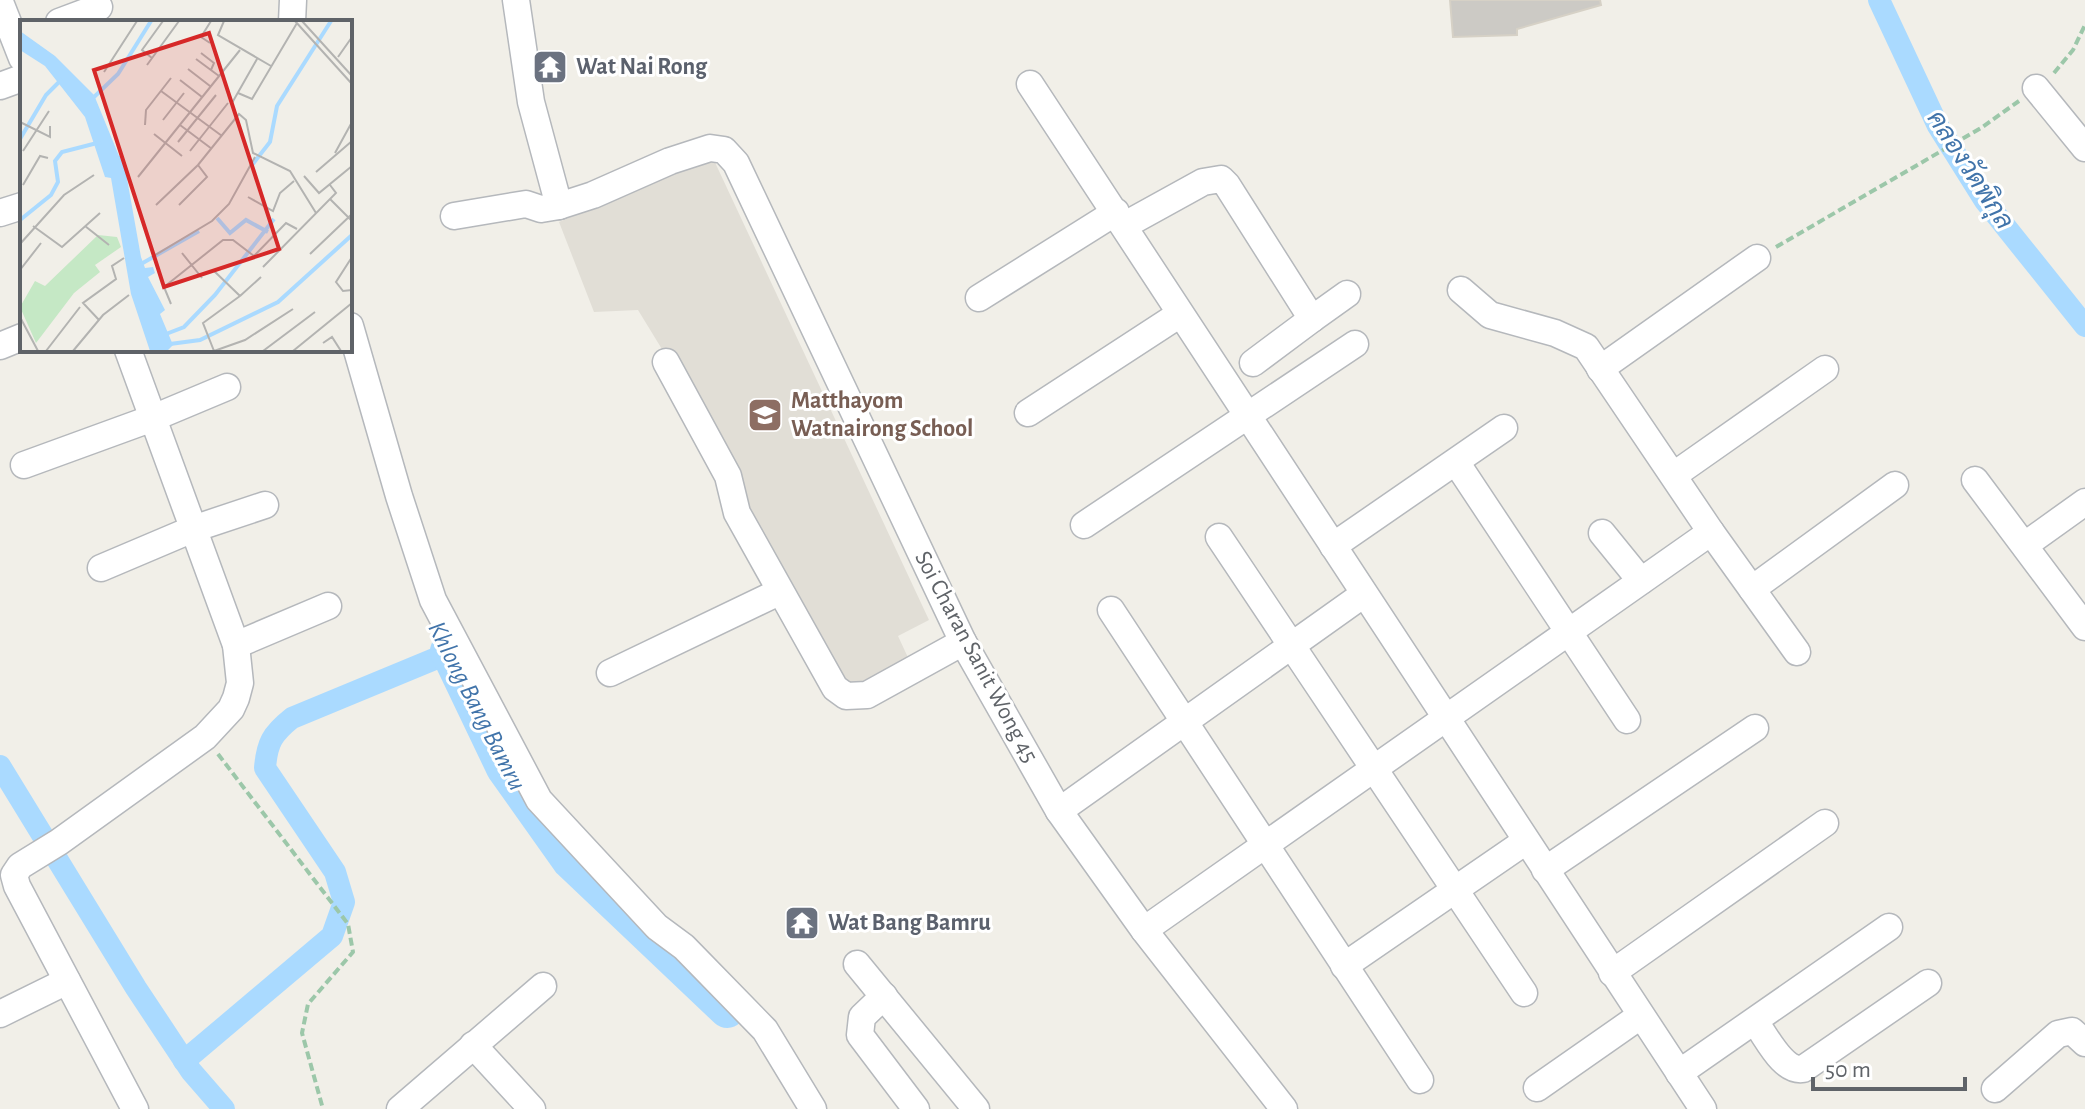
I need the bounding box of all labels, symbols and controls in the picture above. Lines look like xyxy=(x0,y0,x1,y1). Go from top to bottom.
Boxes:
inset map xyxy=(20,20,352,352)
temple icon: Wat Nai Rong xyxy=(531,48,569,86)
place label: Wat Nai Rong xyxy=(576,55,708,79)
water label: คลองวัดพิกุล xyxy=(1919,104,2021,236)
place label: Matthayom Watnairong School xyxy=(791,389,973,441)
school or university icon: Matthayom Watnairong School xyxy=(746,396,784,434)
street label: Soi Charan Sanit Wong 45 xyxy=(910,547,1042,767)
water label: Khlong Bang Bamru xyxy=(423,617,531,795)
temple icon: Wat Bang Bamru xyxy=(783,904,821,942)
place label: Wat Bang Bamru xyxy=(828,911,991,935)
scale bar xyxy=(1813,1041,1965,1091)
text: 50 m xyxy=(1825,1058,1871,1082)

